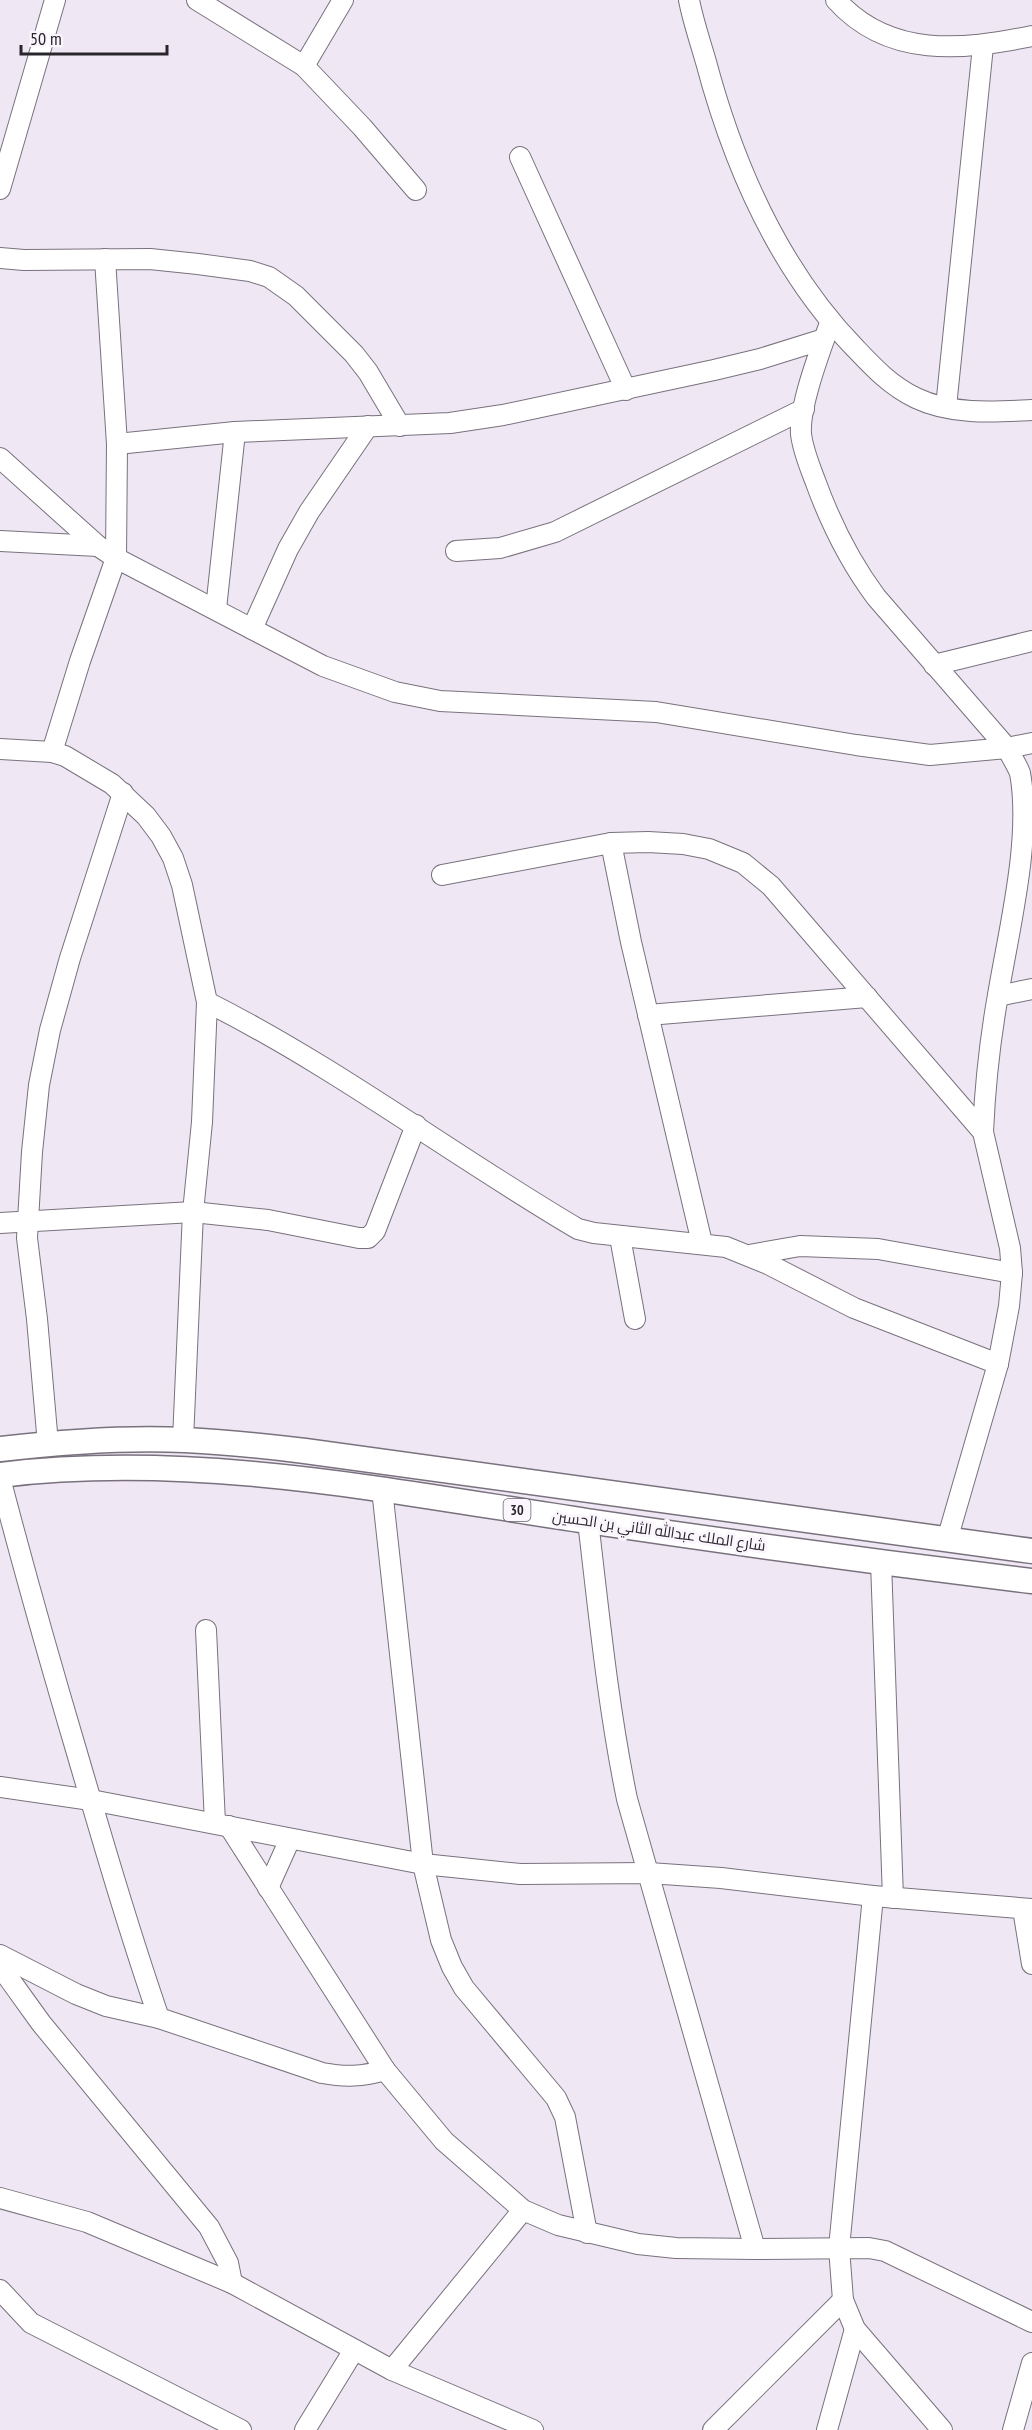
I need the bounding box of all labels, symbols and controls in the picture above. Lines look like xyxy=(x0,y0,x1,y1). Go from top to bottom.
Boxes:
scale bar xyxy=(21,18,166,56)
text: 50 m xyxy=(30,27,62,50)
road number: 30 xyxy=(504,1499,530,1521)
street label: شارع الملك عبدالله الثاني بن الحسين xyxy=(551,1506,767,1558)

